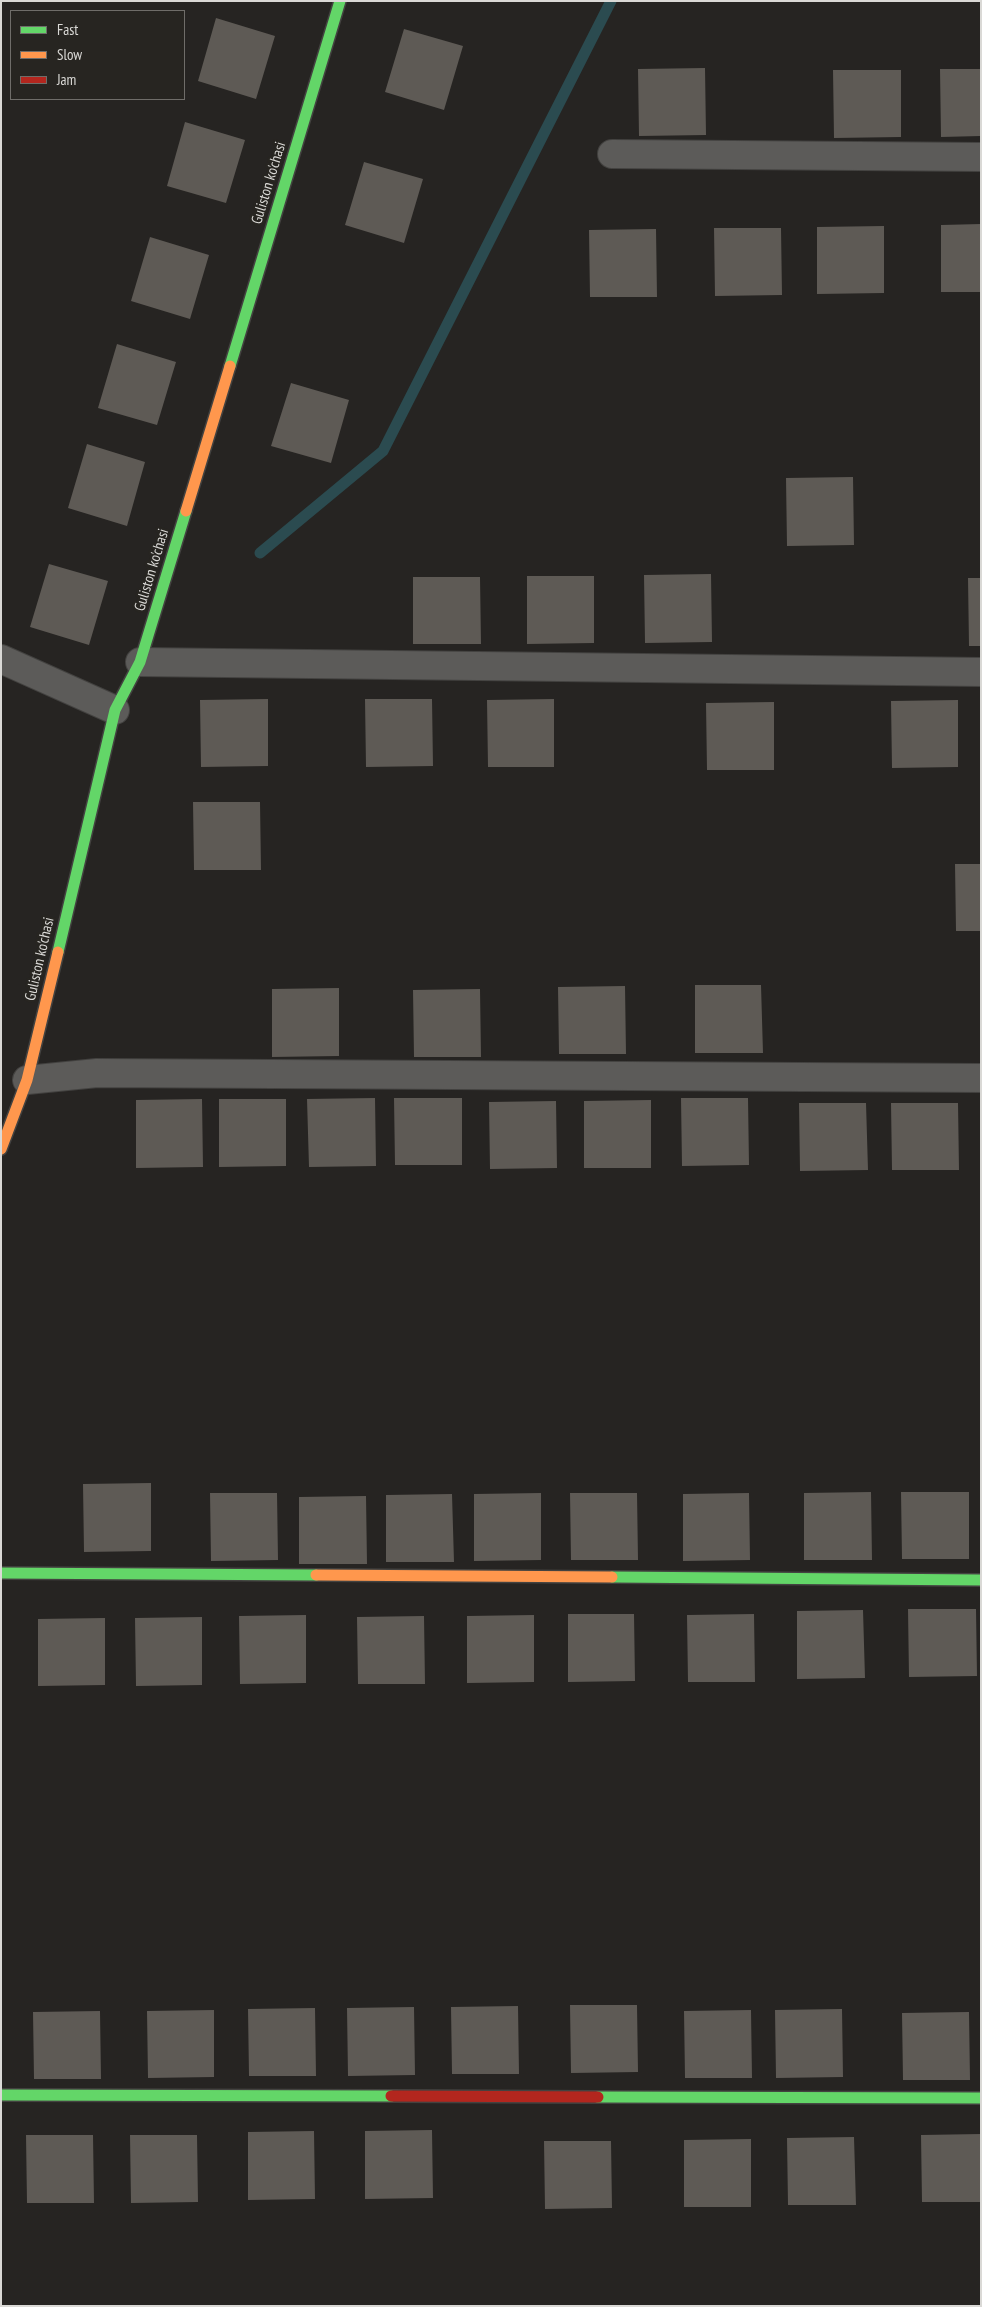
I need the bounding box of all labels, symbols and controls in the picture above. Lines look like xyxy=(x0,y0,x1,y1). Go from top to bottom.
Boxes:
legend xyxy=(10,10,185,100)
text: Fast xyxy=(57,20,78,39)
text: Slow xyxy=(57,45,82,64)
text: Jam xyxy=(57,70,76,89)
street label: Guliston ko'chasi xyxy=(248,140,290,226)
street label: Guliston ko'chasi xyxy=(131,527,173,613)
street label: Guliston ko'chasi xyxy=(22,915,58,1003)

